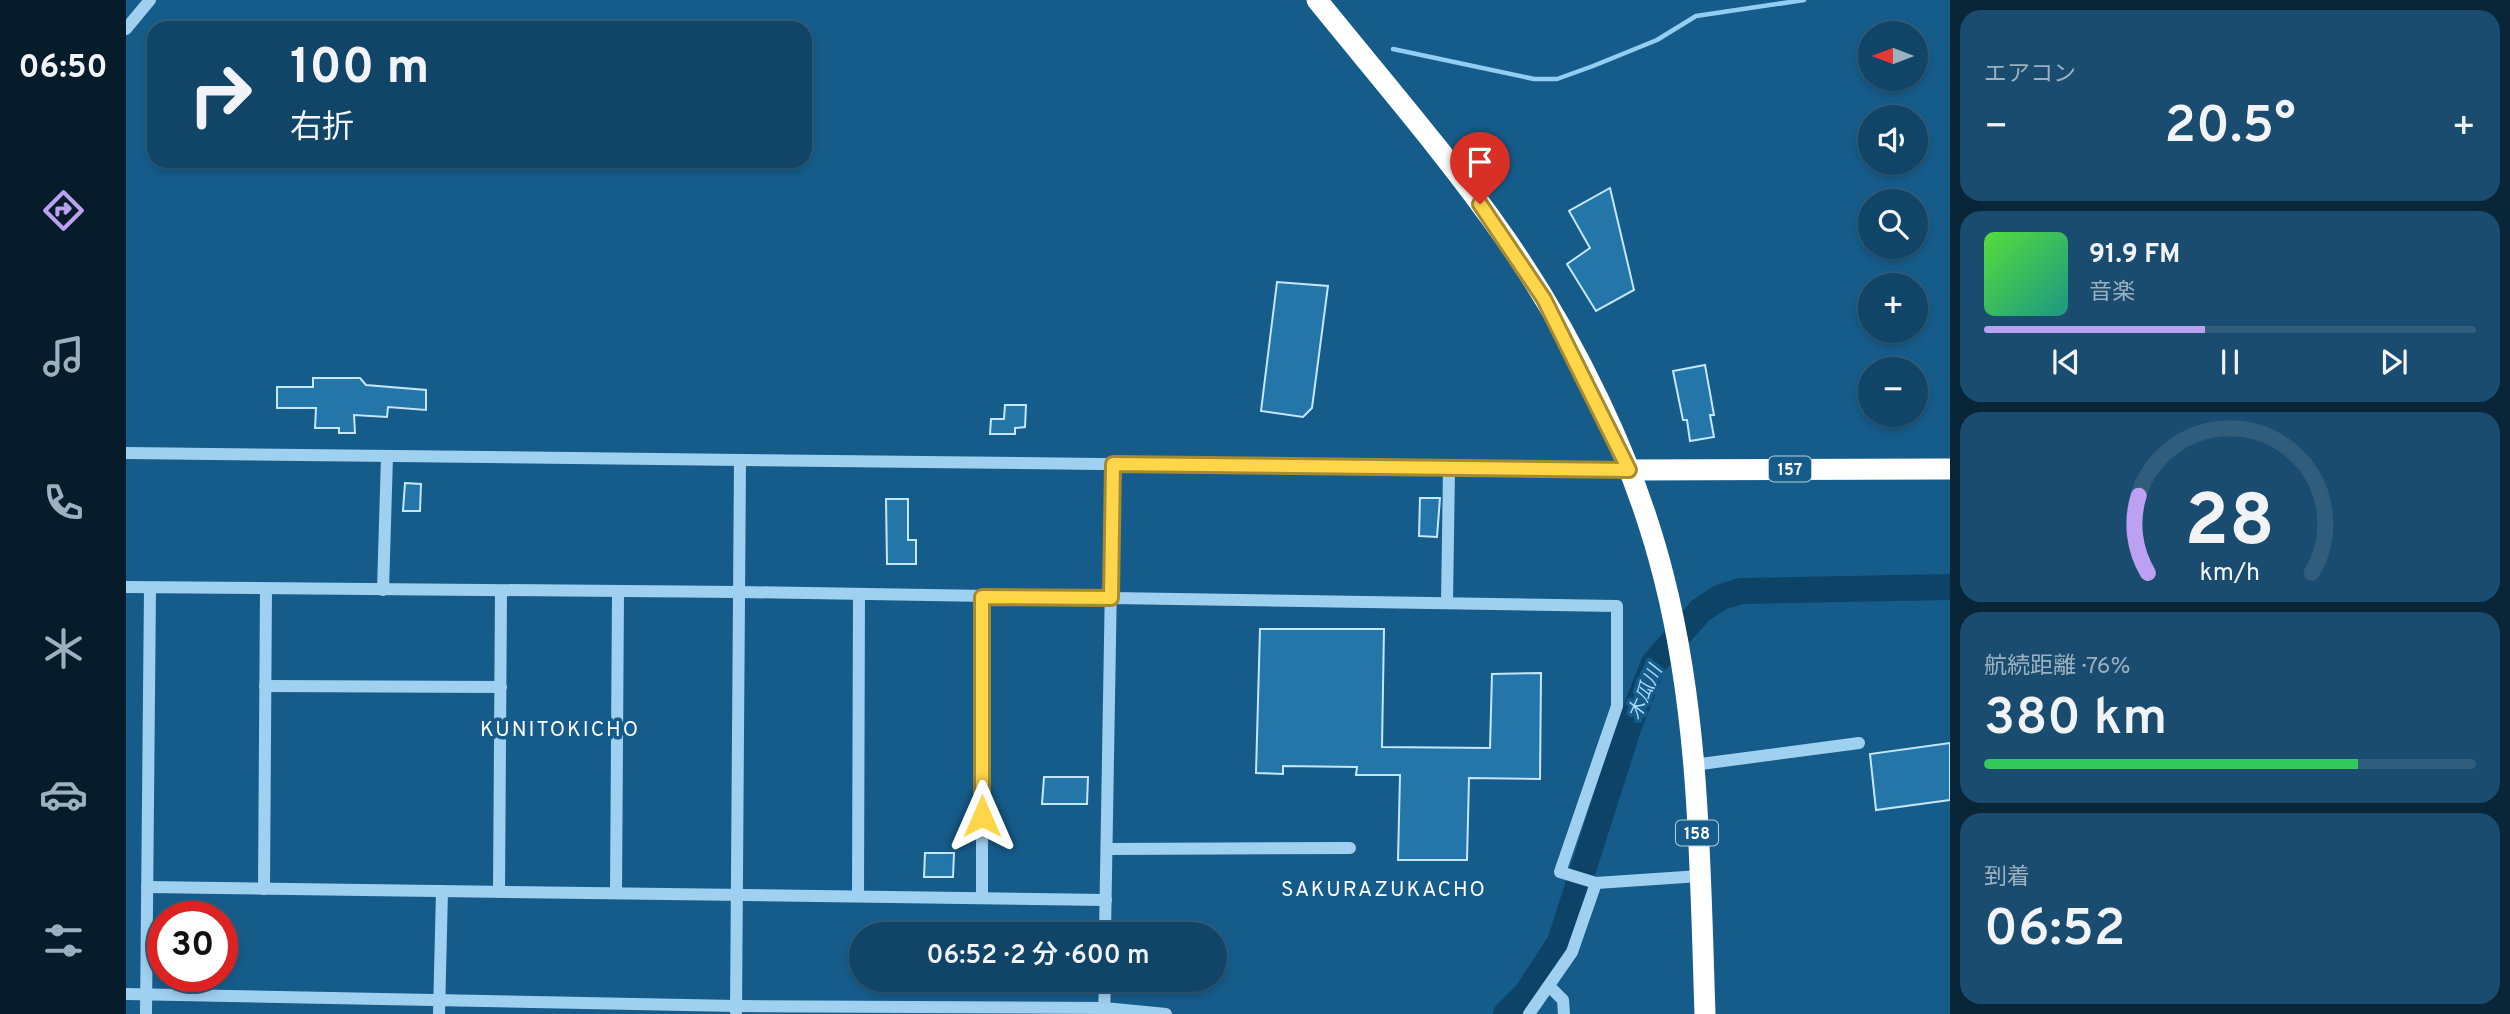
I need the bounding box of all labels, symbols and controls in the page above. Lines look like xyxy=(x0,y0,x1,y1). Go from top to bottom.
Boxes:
north arrow xyxy=(1858,21,1928,91)
map controls xyxy=(1858,21,1928,427)
text: 100 m xyxy=(290,39,429,101)
text: 06:50 xyxy=(18,49,108,89)
icon: right xyxy=(175,49,266,140)
text: エアコン xyxy=(1984,61,2076,90)
text: 20.5° xyxy=(2164,95,2296,161)
text: − xyxy=(1984,104,2009,153)
text: + xyxy=(2451,104,2476,153)
button: sound xyxy=(1858,105,1928,175)
text: 右折 xyxy=(290,109,354,149)
pin xyxy=(1450,132,1510,204)
icon: arrive xyxy=(1461,143,1499,181)
icon: directions xyxy=(39,186,88,235)
button: search xyxy=(1858,189,1928,259)
text: 91.9 FM xyxy=(2089,239,2180,272)
button: + xyxy=(1858,273,1928,343)
text: 音楽 xyxy=(2089,279,2135,308)
icon: music xyxy=(39,332,88,381)
icon: previous xyxy=(2047,343,2085,381)
icon: pause xyxy=(2211,343,2249,381)
icon: next xyxy=(2375,343,2413,381)
button: − xyxy=(1858,357,1928,427)
road number: 157 xyxy=(1769,456,1811,482)
icon: phone xyxy=(39,478,88,527)
text: 28 xyxy=(2185,479,2275,571)
text: km/h xyxy=(2200,558,2260,590)
icon: climate xyxy=(39,624,88,673)
text: 航続距離 · 76% xyxy=(1984,653,2131,682)
water label: 木瓜川 xyxy=(1623,660,1669,724)
text: 380 km xyxy=(1984,687,2167,753)
district label: KUNITOKICHO xyxy=(480,717,640,744)
icon: car xyxy=(39,770,88,819)
position arrow xyxy=(945,779,1019,853)
road number: 158 xyxy=(1676,820,1718,846)
text: 到着 xyxy=(1984,864,2030,893)
district label: SAKURAZUKACHO xyxy=(1281,877,1487,904)
text: 06:52 xyxy=(1984,898,2126,964)
speed limit sign: 30 xyxy=(147,901,238,992)
icon: filters xyxy=(39,916,88,965)
text: 06:52 · 2 分 · 600 m xyxy=(926,940,1150,973)

